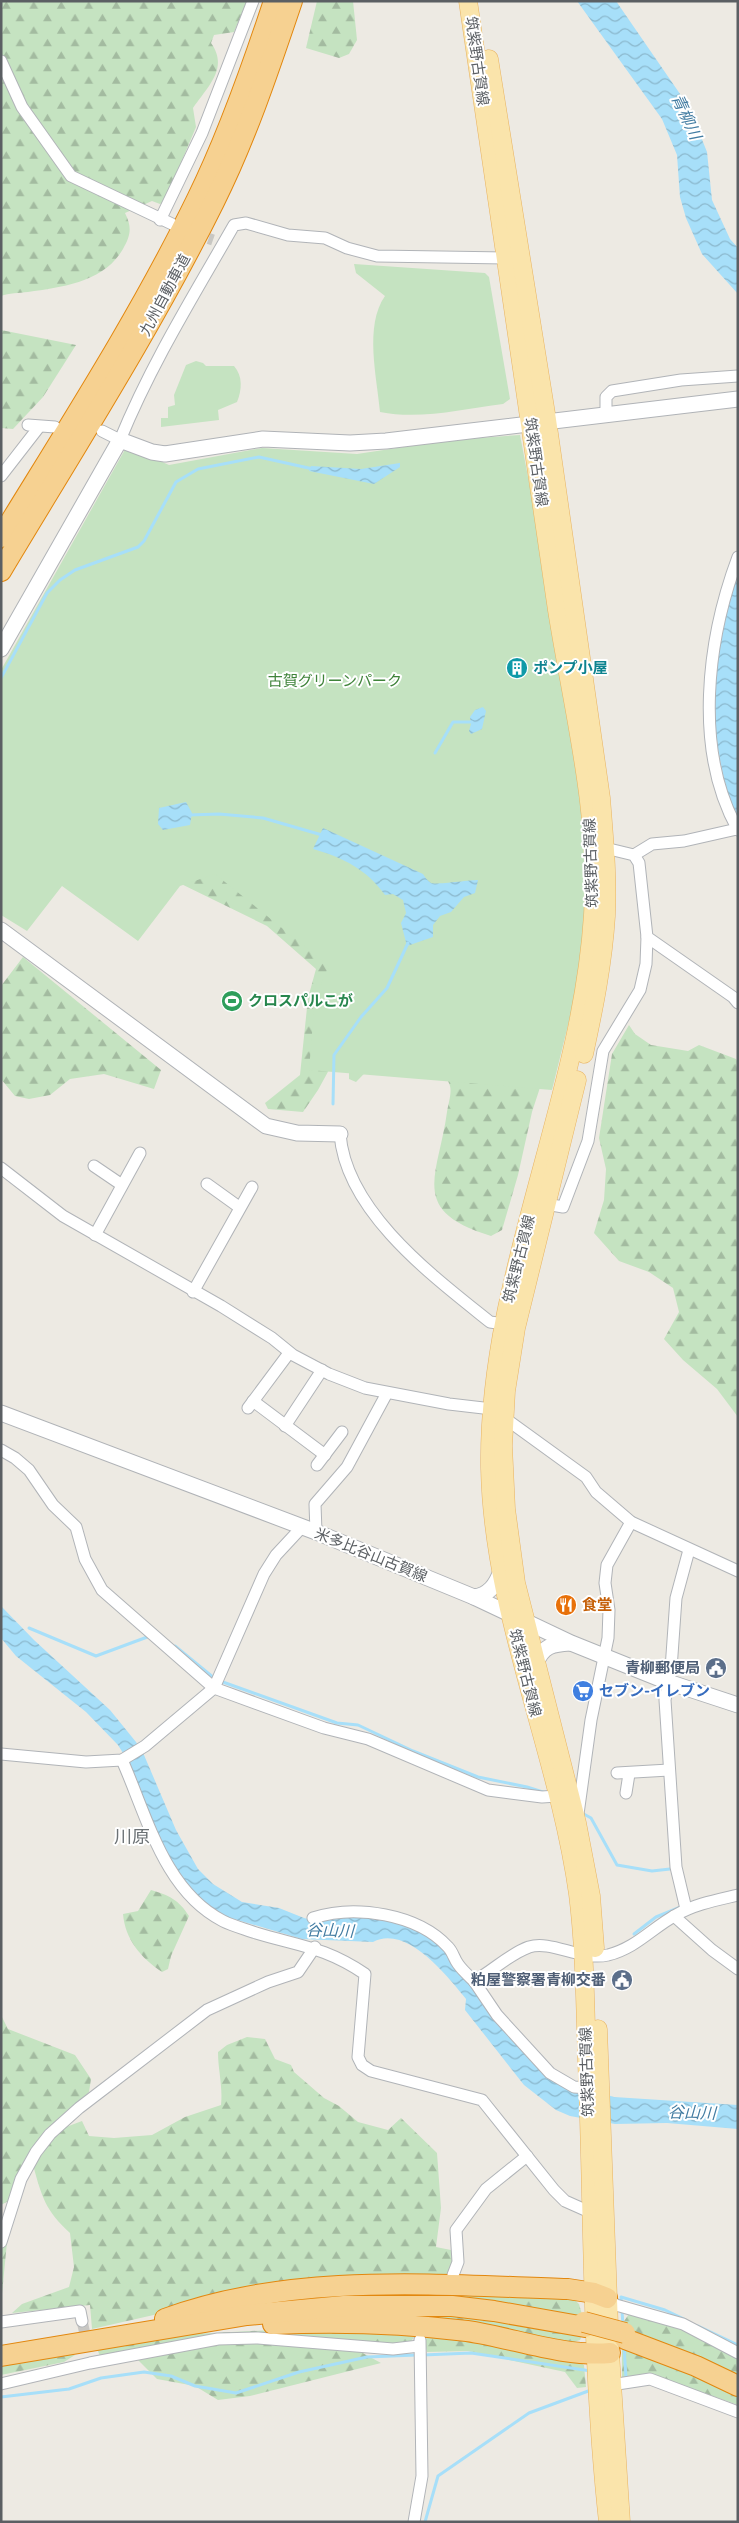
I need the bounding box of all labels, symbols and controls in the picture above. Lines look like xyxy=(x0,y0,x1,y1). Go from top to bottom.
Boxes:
street label: 筑紫野古賀線 xyxy=(462,15,492,107)
water label: 青柳川 xyxy=(667,91,706,145)
street label: 九州自動車道 xyxy=(136,251,194,339)
street label: 筑紫野古賀線 xyxy=(521,416,551,508)
building icon: ポンプ小屋 xyxy=(505,656,529,680)
place label: ポンプ小屋 xyxy=(533,659,608,677)
park label: 古賀グリーンパーク xyxy=(268,672,402,690)
street label: 筑紫野古賀線 xyxy=(580,818,602,908)
sports icon: クロスパルこが xyxy=(220,989,244,1013)
place label: クロスパルこが xyxy=(248,992,353,1010)
street label: 筑紫野古賀線 xyxy=(499,1213,539,1305)
street label: 米多比谷山古賀線 xyxy=(312,1524,430,1586)
restaurant icon: 食堂 xyxy=(554,1593,578,1617)
place label: 食堂 xyxy=(582,1596,612,1614)
street label: 筑紫野古賀線 xyxy=(505,1627,545,1719)
public building icon: 青柳郵便局 xyxy=(704,1656,728,1680)
place label: 青柳郵便局 xyxy=(625,1659,700,1677)
supermarket icon: セブン-イレブン xyxy=(571,1679,595,1703)
place label: セブン-イレブン xyxy=(599,1682,710,1700)
district label: 川原 xyxy=(114,1826,150,1848)
water label: 谷山川 xyxy=(306,1920,356,1942)
public building icon: 粕屋警察署青柳交番 xyxy=(610,1968,634,1992)
place label: 粕屋警察署青柳交番 xyxy=(471,1971,606,1989)
street label: 筑紫野古賀線 xyxy=(576,2027,598,2117)
water label: 谷山川 xyxy=(668,2102,718,2124)

